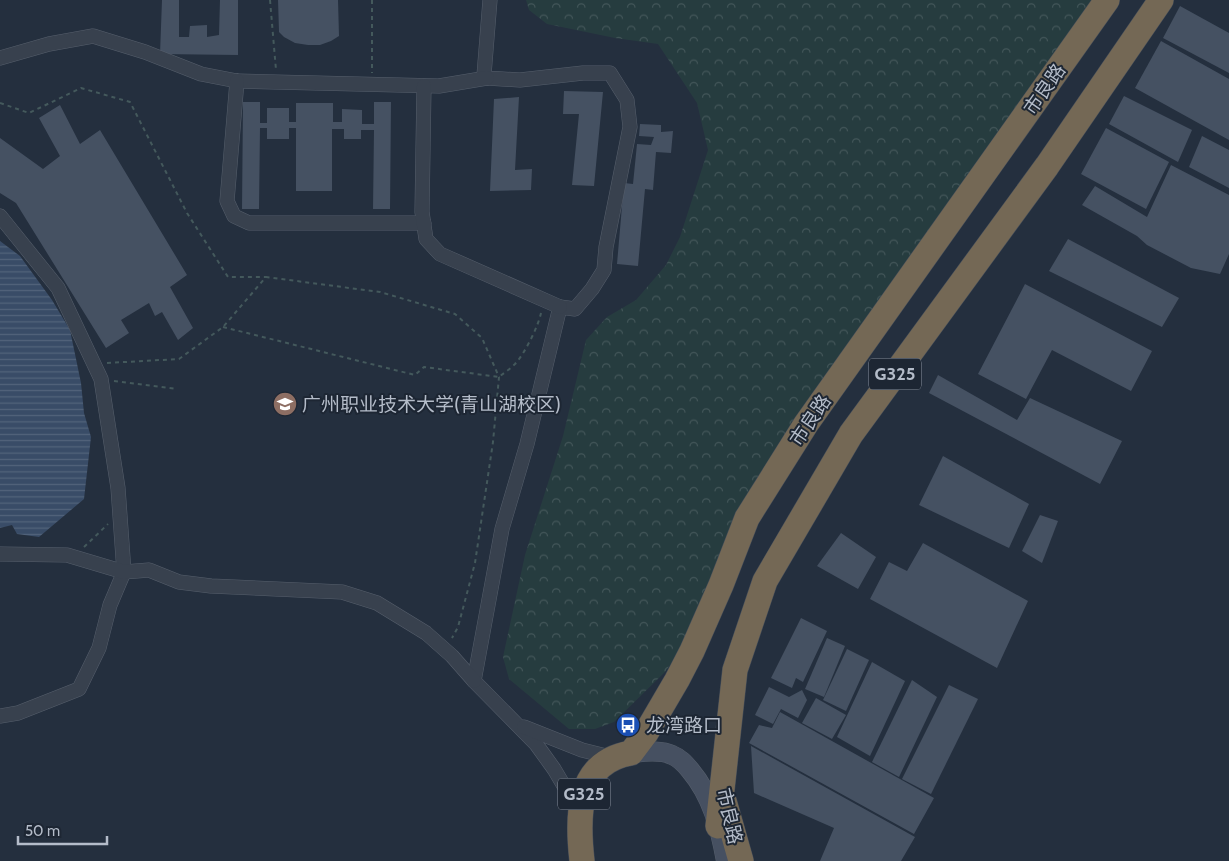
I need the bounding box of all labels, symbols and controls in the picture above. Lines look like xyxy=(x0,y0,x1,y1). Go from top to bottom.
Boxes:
street label: 市良路 xyxy=(1019,59,1070,119)
road number: G325 xyxy=(869,358,921,389)
street label: 市良路 xyxy=(785,390,836,450)
school or university icon: 广州职业技术大学(青山湖校区) xyxy=(272,391,298,417)
place label: 广州职业技术大学(青山湖校区) xyxy=(302,393,561,416)
bus stop icon: 龙湾路口 xyxy=(615,712,641,738)
place label: 龙湾路口 xyxy=(646,714,722,737)
road number: G325 xyxy=(558,779,610,810)
street label: 市良路 xyxy=(712,786,747,846)
scale bar xyxy=(18,814,106,846)
text: 50 m xyxy=(25,822,60,840)

